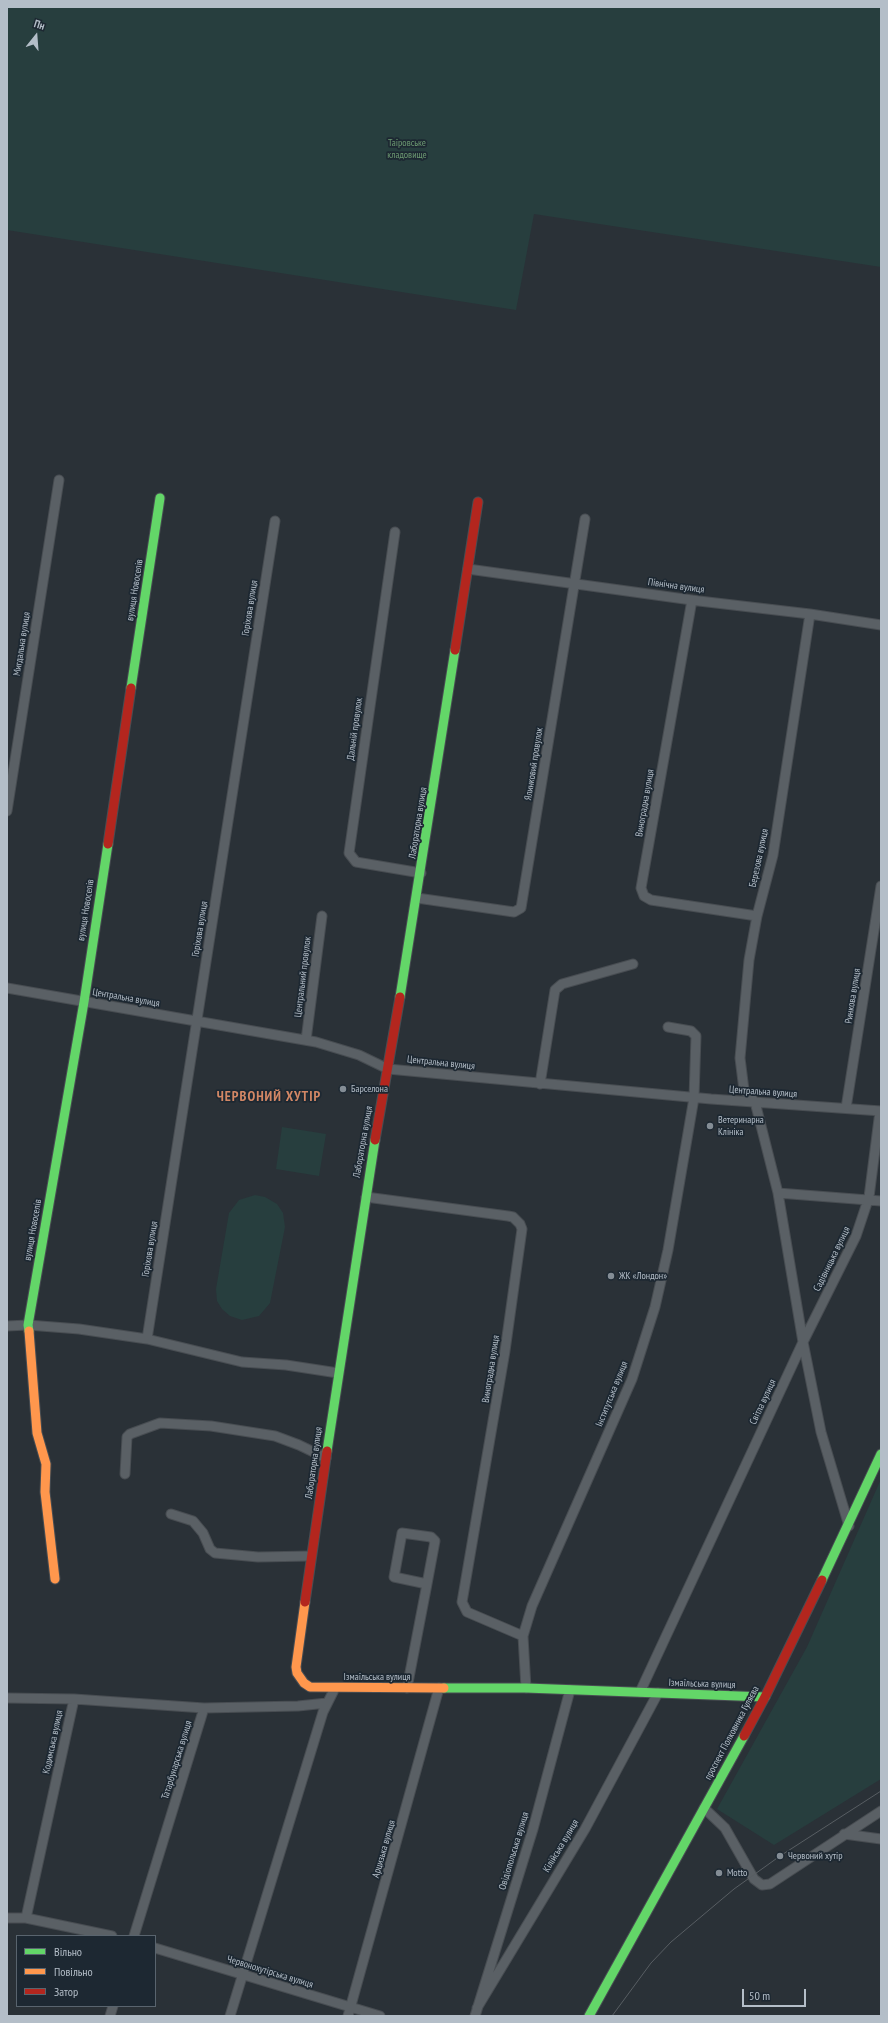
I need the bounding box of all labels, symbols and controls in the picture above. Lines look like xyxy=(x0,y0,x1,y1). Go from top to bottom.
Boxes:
north arrow xyxy=(16,16,56,56)
text: Пн xyxy=(32,16,47,33)
park label: Таїровське кладовище xyxy=(387,137,427,160)
street label: вулиця Новоселів xyxy=(124,558,146,622)
street label: Північна вулиця xyxy=(647,576,705,596)
street label: Горіхова вулиця xyxy=(240,579,260,637)
street label: Мигдальна вулиця xyxy=(11,611,33,677)
street label: Дальній провулок xyxy=(345,697,365,761)
street label: Ялинковий провулок xyxy=(522,727,546,801)
street label: Виноградна вулиця xyxy=(633,768,657,838)
street label: Лабораторна вулиця xyxy=(406,786,430,860)
street label: Березова вулиця xyxy=(747,828,771,888)
street label: вулиця Новоселів xyxy=(75,878,97,942)
street label: Горіхова вулиця xyxy=(190,900,210,958)
street label: Центральний провулок xyxy=(292,936,314,1018)
street label: Ринкова вулиця xyxy=(843,968,863,1024)
street label: Центральна вулиця xyxy=(91,986,161,1010)
street label: Центральна вулиця xyxy=(407,1053,475,1073)
place label: Барселона xyxy=(351,1083,388,1095)
marker: Барселона xyxy=(338,1084,348,1094)
street label: Центральна вулиця xyxy=(729,1084,797,1100)
district label: ЧЕРВОНИЙ ХУТІР xyxy=(217,1089,321,1105)
street label: Лабораторна вулиця xyxy=(351,1105,375,1179)
place label: Ветеринарна Клініка xyxy=(718,1114,764,1138)
marker: Ветеринарна Клініка xyxy=(705,1121,715,1131)
street label: вулиця Новоселів xyxy=(22,1198,44,1262)
street label: Горіхова вулиця xyxy=(140,1220,160,1278)
street label: Садівницька вулиця xyxy=(811,1225,853,1293)
place label: ЖК «Лондон» xyxy=(619,1270,667,1282)
marker: ЖК «Лондон» xyxy=(606,1271,616,1281)
street label: Виноградна вулиця xyxy=(480,1334,502,1404)
street label: Інститутська вулиця xyxy=(593,1360,631,1428)
street label: Світла вулиця xyxy=(747,1378,779,1426)
street label: Лабораторна вулиця xyxy=(303,1426,325,1500)
street label: Ізмаїльська вулиця xyxy=(344,1671,410,1683)
street label: Ізмаїльська вулиця xyxy=(668,1677,736,1691)
street label: проспект Полковника Гуляєва xyxy=(702,1684,762,1782)
street label: Кодимська вулиця xyxy=(40,1709,66,1775)
street label: Татарбунарська вулиця xyxy=(159,1719,195,1801)
street label: Овідіопольська вулиця xyxy=(496,1811,532,1891)
street label: Кілійська вулиця xyxy=(541,1817,581,1875)
street label: Арцизька вулиця xyxy=(370,1819,398,1879)
place label: Червоний хутір xyxy=(788,1850,843,1862)
marker: Червоний хутір xyxy=(775,1851,785,1861)
place label: Motto xyxy=(727,1867,747,1879)
marker: Motto xyxy=(714,1868,724,1878)
legend xyxy=(16,1935,156,2007)
text: Вільно xyxy=(54,1944,82,1959)
street label: Червонохутірська вулиця xyxy=(225,1953,315,1991)
text: Повільно xyxy=(54,1964,93,1979)
scale bar xyxy=(744,1981,808,2007)
text: Затор xyxy=(54,1984,78,1999)
text: 50 m xyxy=(749,1988,770,2003)

